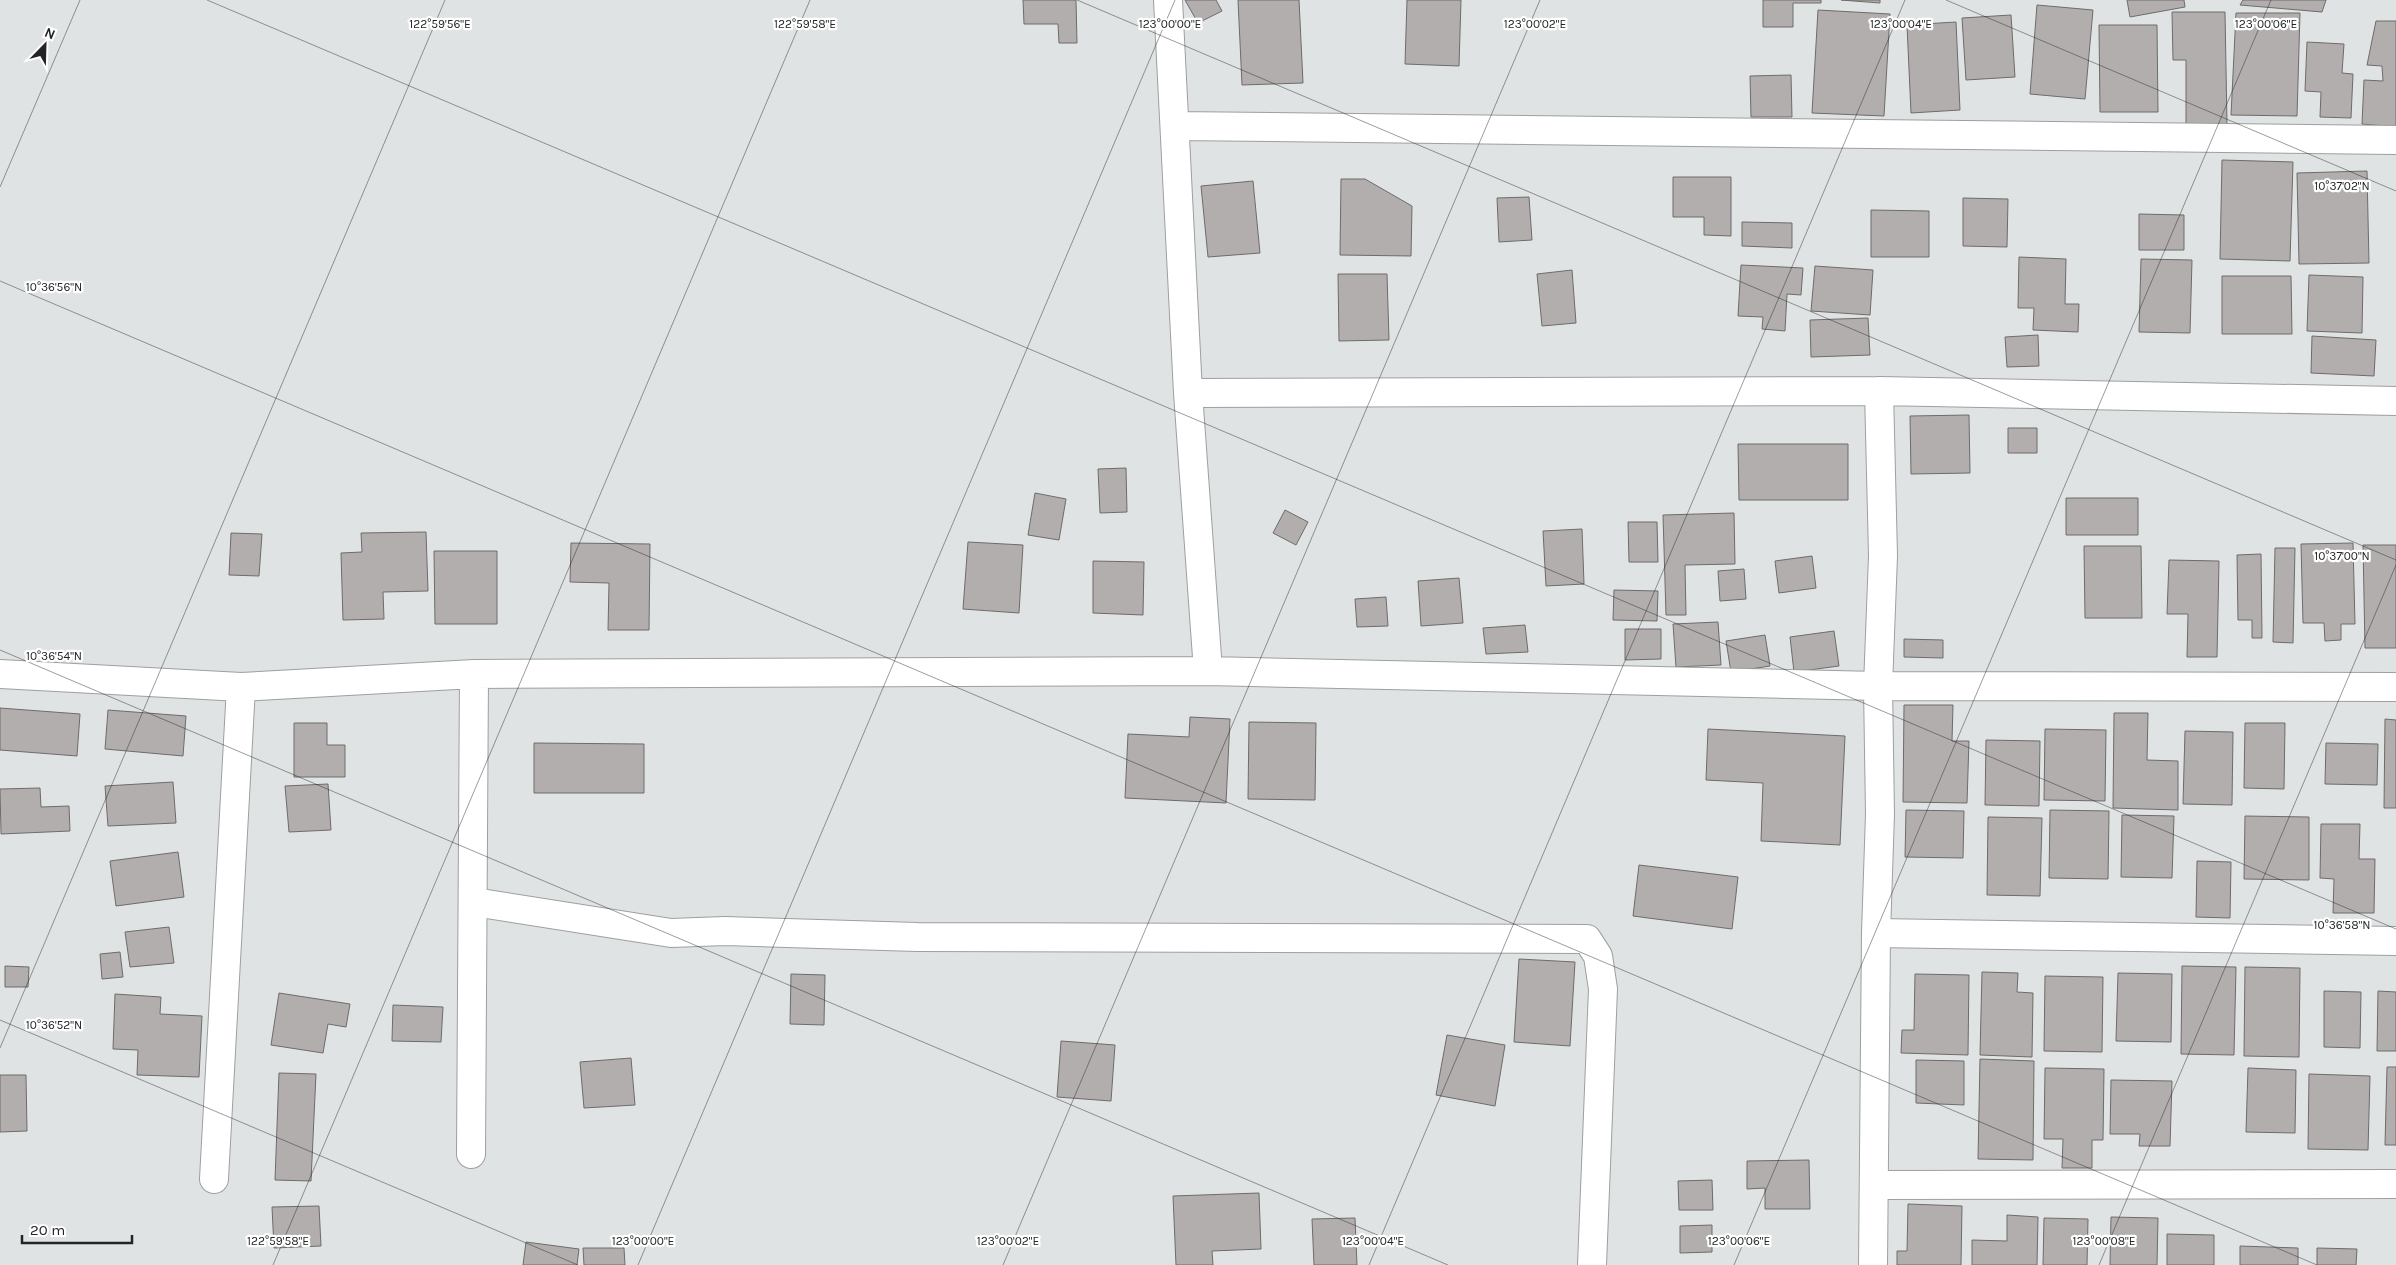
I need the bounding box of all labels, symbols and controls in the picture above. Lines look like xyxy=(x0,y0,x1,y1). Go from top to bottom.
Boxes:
text: 122°59'56"E xyxy=(409,17,471,31)
text: 122°59'58"E xyxy=(774,17,836,31)
text: 123°00'00"E xyxy=(1139,17,1201,31)
text: 123°00'02"E xyxy=(1504,17,1566,31)
text: 123°00'04"E xyxy=(1870,17,1932,31)
text: 123°00'06"E xyxy=(2235,17,2297,31)
north arrow xyxy=(20,20,70,70)
text: N xyxy=(42,24,58,43)
text: 10°37'02"N xyxy=(2314,179,2370,193)
text: 10°36'56"N xyxy=(26,280,82,294)
text: 10°37'00"N xyxy=(2314,549,2370,563)
text: 10°36'54"N xyxy=(26,649,82,663)
text: 10°36'58"N xyxy=(2314,918,2370,932)
text: 10°36'52"N xyxy=(26,1018,82,1032)
scale bar xyxy=(22,1212,132,1244)
text: 20 m xyxy=(30,1221,65,1239)
text: 122°59'58"E xyxy=(247,1234,309,1248)
text: 123°00'00"E xyxy=(612,1234,674,1248)
text: 123°00'02"E xyxy=(977,1234,1039,1248)
text: 123°00'04"E xyxy=(1342,1234,1404,1248)
text: 123°00'06"E xyxy=(1708,1234,1770,1248)
text: 123°00'08"E xyxy=(2073,1234,2135,1248)

